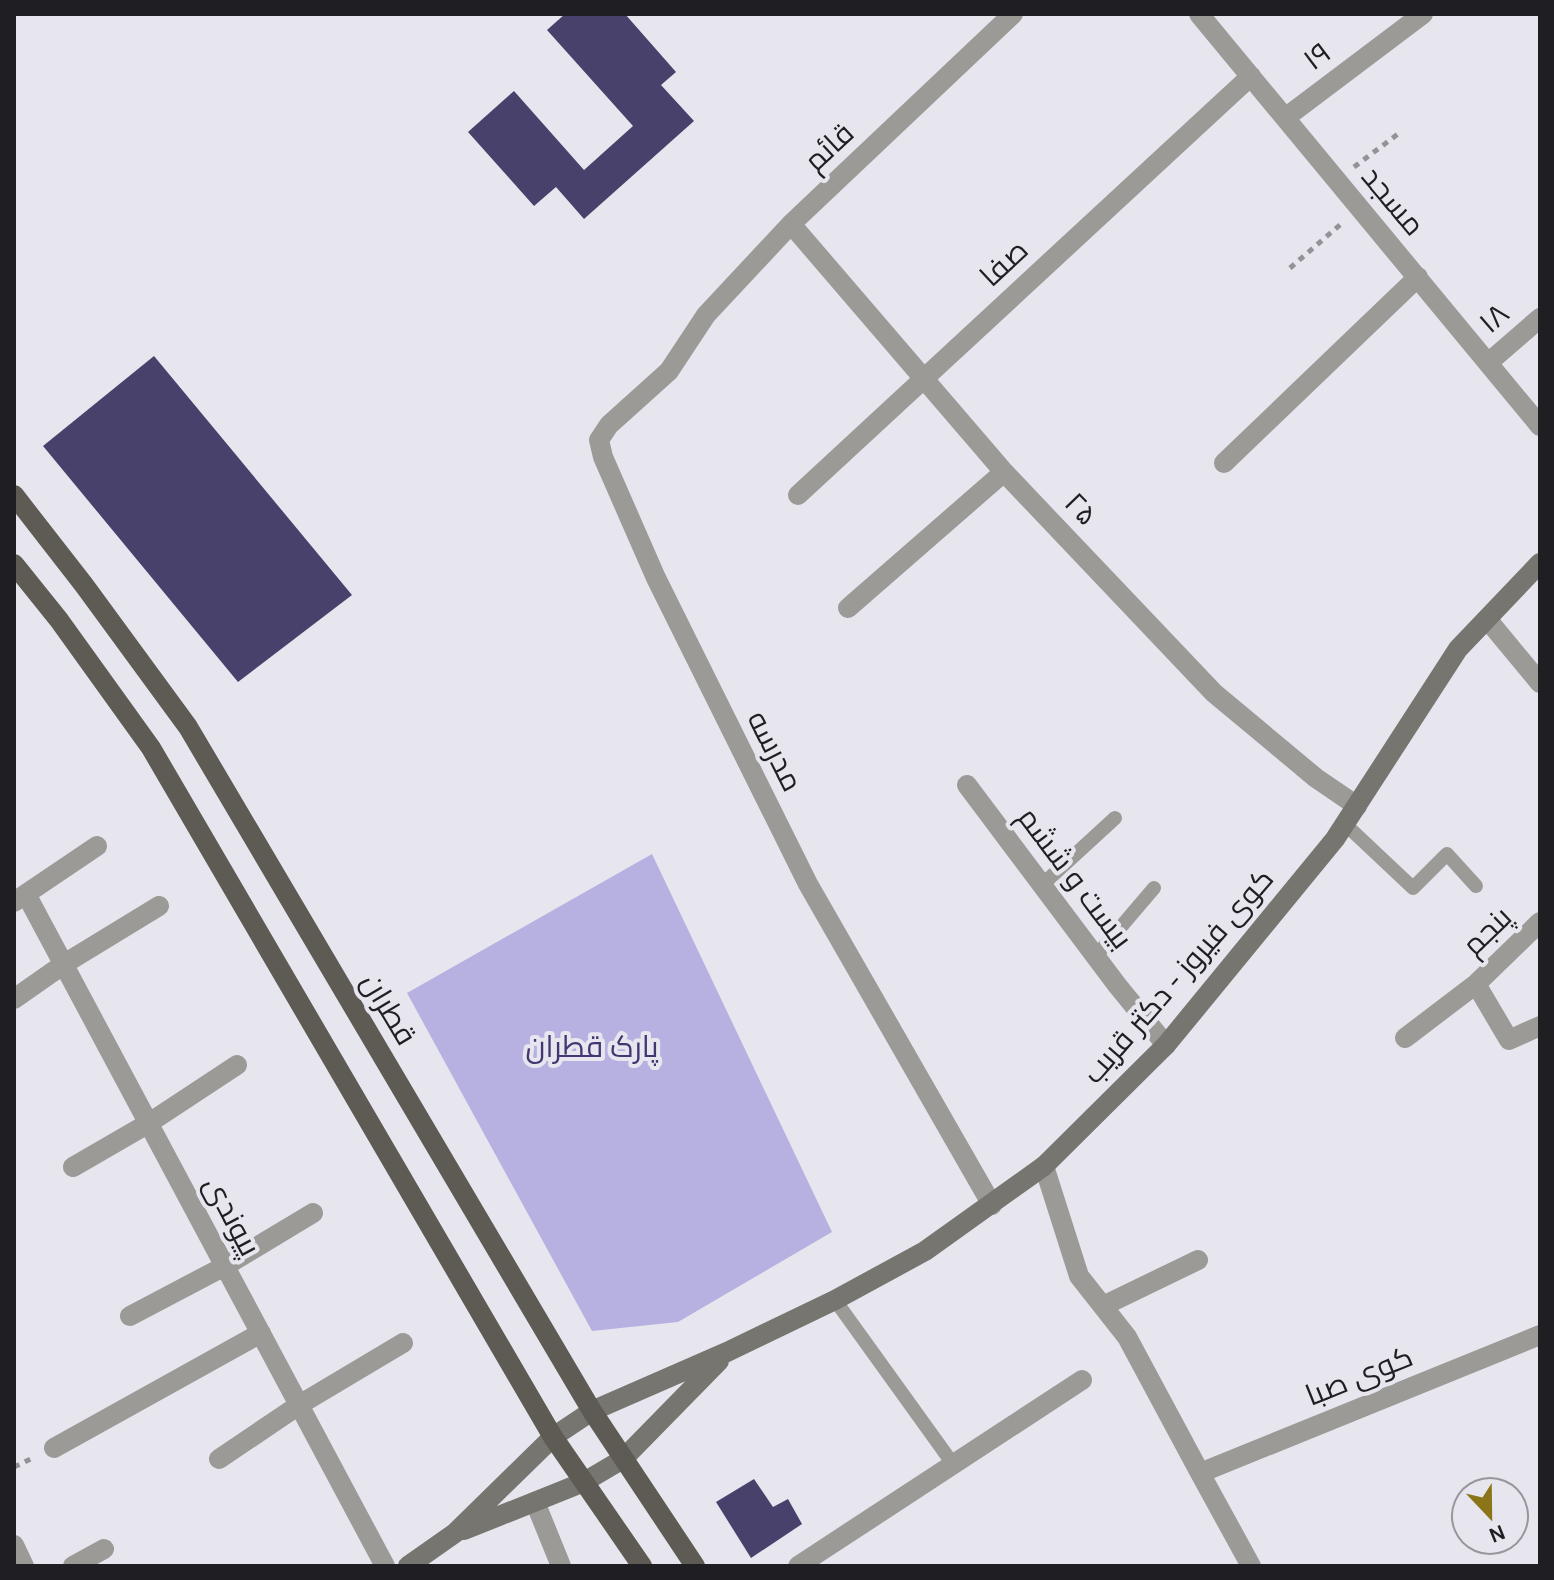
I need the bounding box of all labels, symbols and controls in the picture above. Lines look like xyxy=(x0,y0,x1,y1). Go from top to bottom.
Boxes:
street label: ۱۹ xyxy=(1296,34,1338,78)
street label: قائم xyxy=(797,115,863,180)
street label: مسجد xyxy=(1354,159,1432,243)
street label: صفا xyxy=(972,232,1036,294)
street label: ۱۸ xyxy=(1472,295,1516,341)
street label: ۲۵ xyxy=(1057,485,1105,533)
street label: مدرسه xyxy=(740,705,810,797)
street label: بیست و ششم xyxy=(1008,800,1140,957)
street label: کوی فیروز - دکتر قریب xyxy=(1075,861,1281,1091)
street label: پنجم xyxy=(1455,899,1521,964)
street label: قطران xyxy=(354,966,424,1052)
park label: پارک قطران xyxy=(525,1029,659,1066)
street label: پیوندی xyxy=(195,1170,268,1263)
street label: کوی صبا xyxy=(1300,1338,1418,1414)
north arrow xyxy=(1450,1476,1530,1556)
text: N xyxy=(1485,1519,1509,1549)

